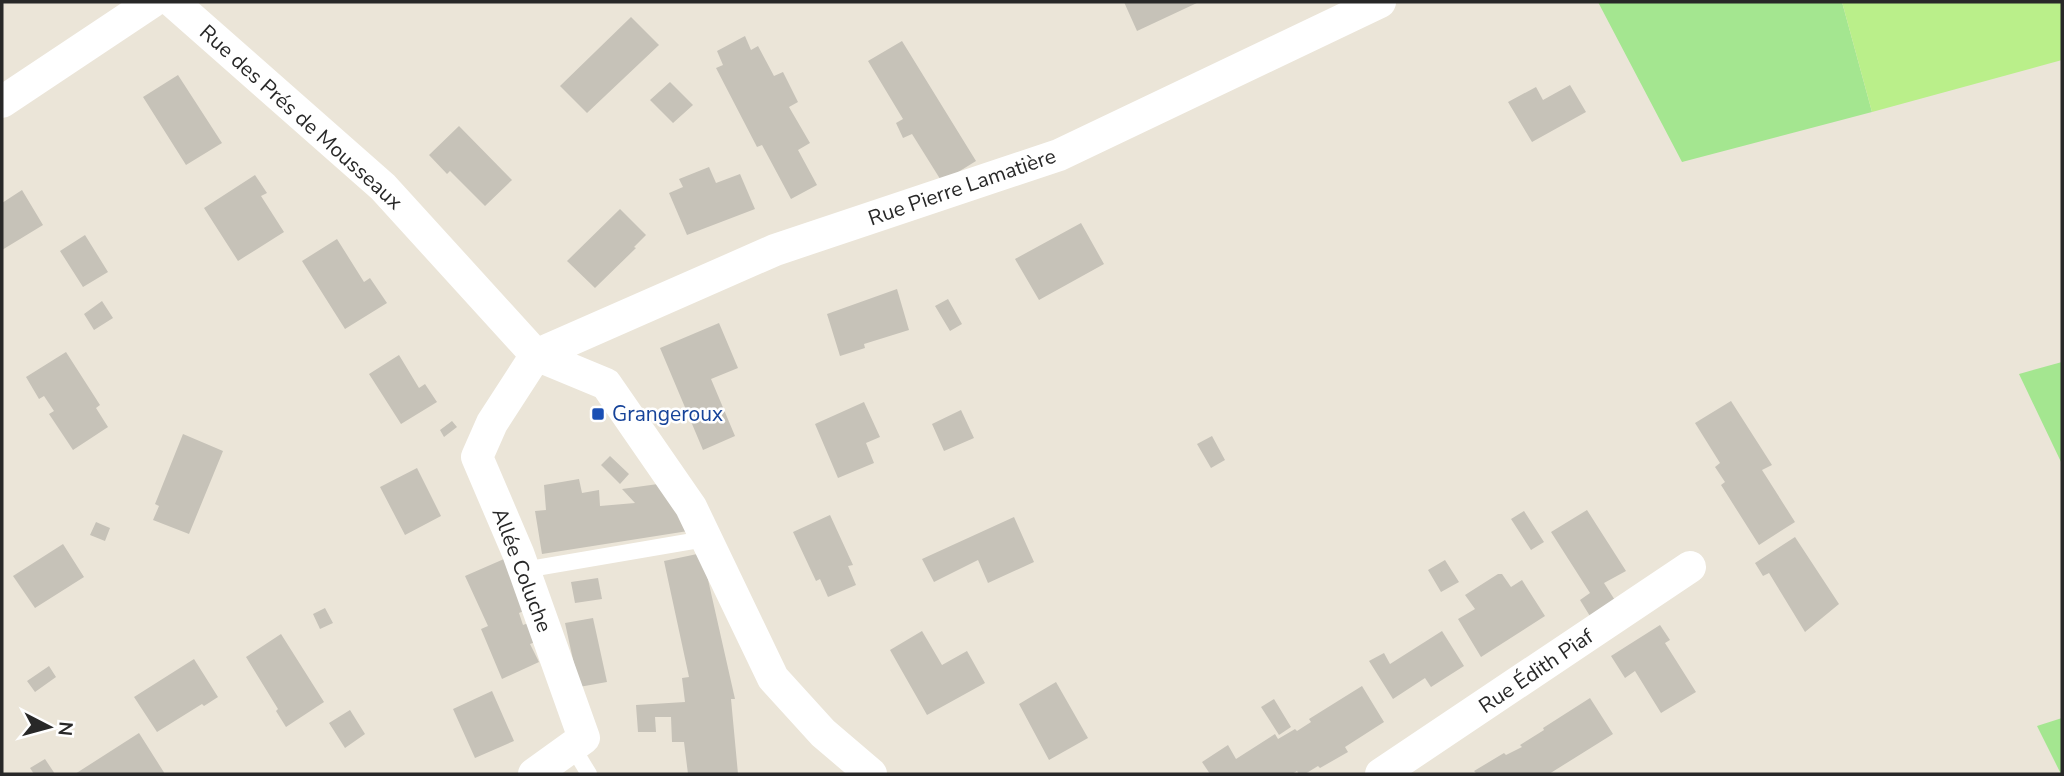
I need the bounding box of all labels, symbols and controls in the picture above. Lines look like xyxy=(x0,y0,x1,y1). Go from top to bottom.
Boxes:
street label: Rue des Prés de Mousseaux xyxy=(194,18,408,216)
street label: Rue Pierre Lamatière xyxy=(864,142,1060,232)
place label: Grangeroux xyxy=(612,400,723,428)
marker: Grangeroux xyxy=(590,406,606,422)
street label: Allée Coluche xyxy=(485,504,559,636)
street label: Rue Édith Piaf xyxy=(1473,622,1600,720)
north arrow xyxy=(14,692,84,762)
text: N xyxy=(51,720,79,737)

